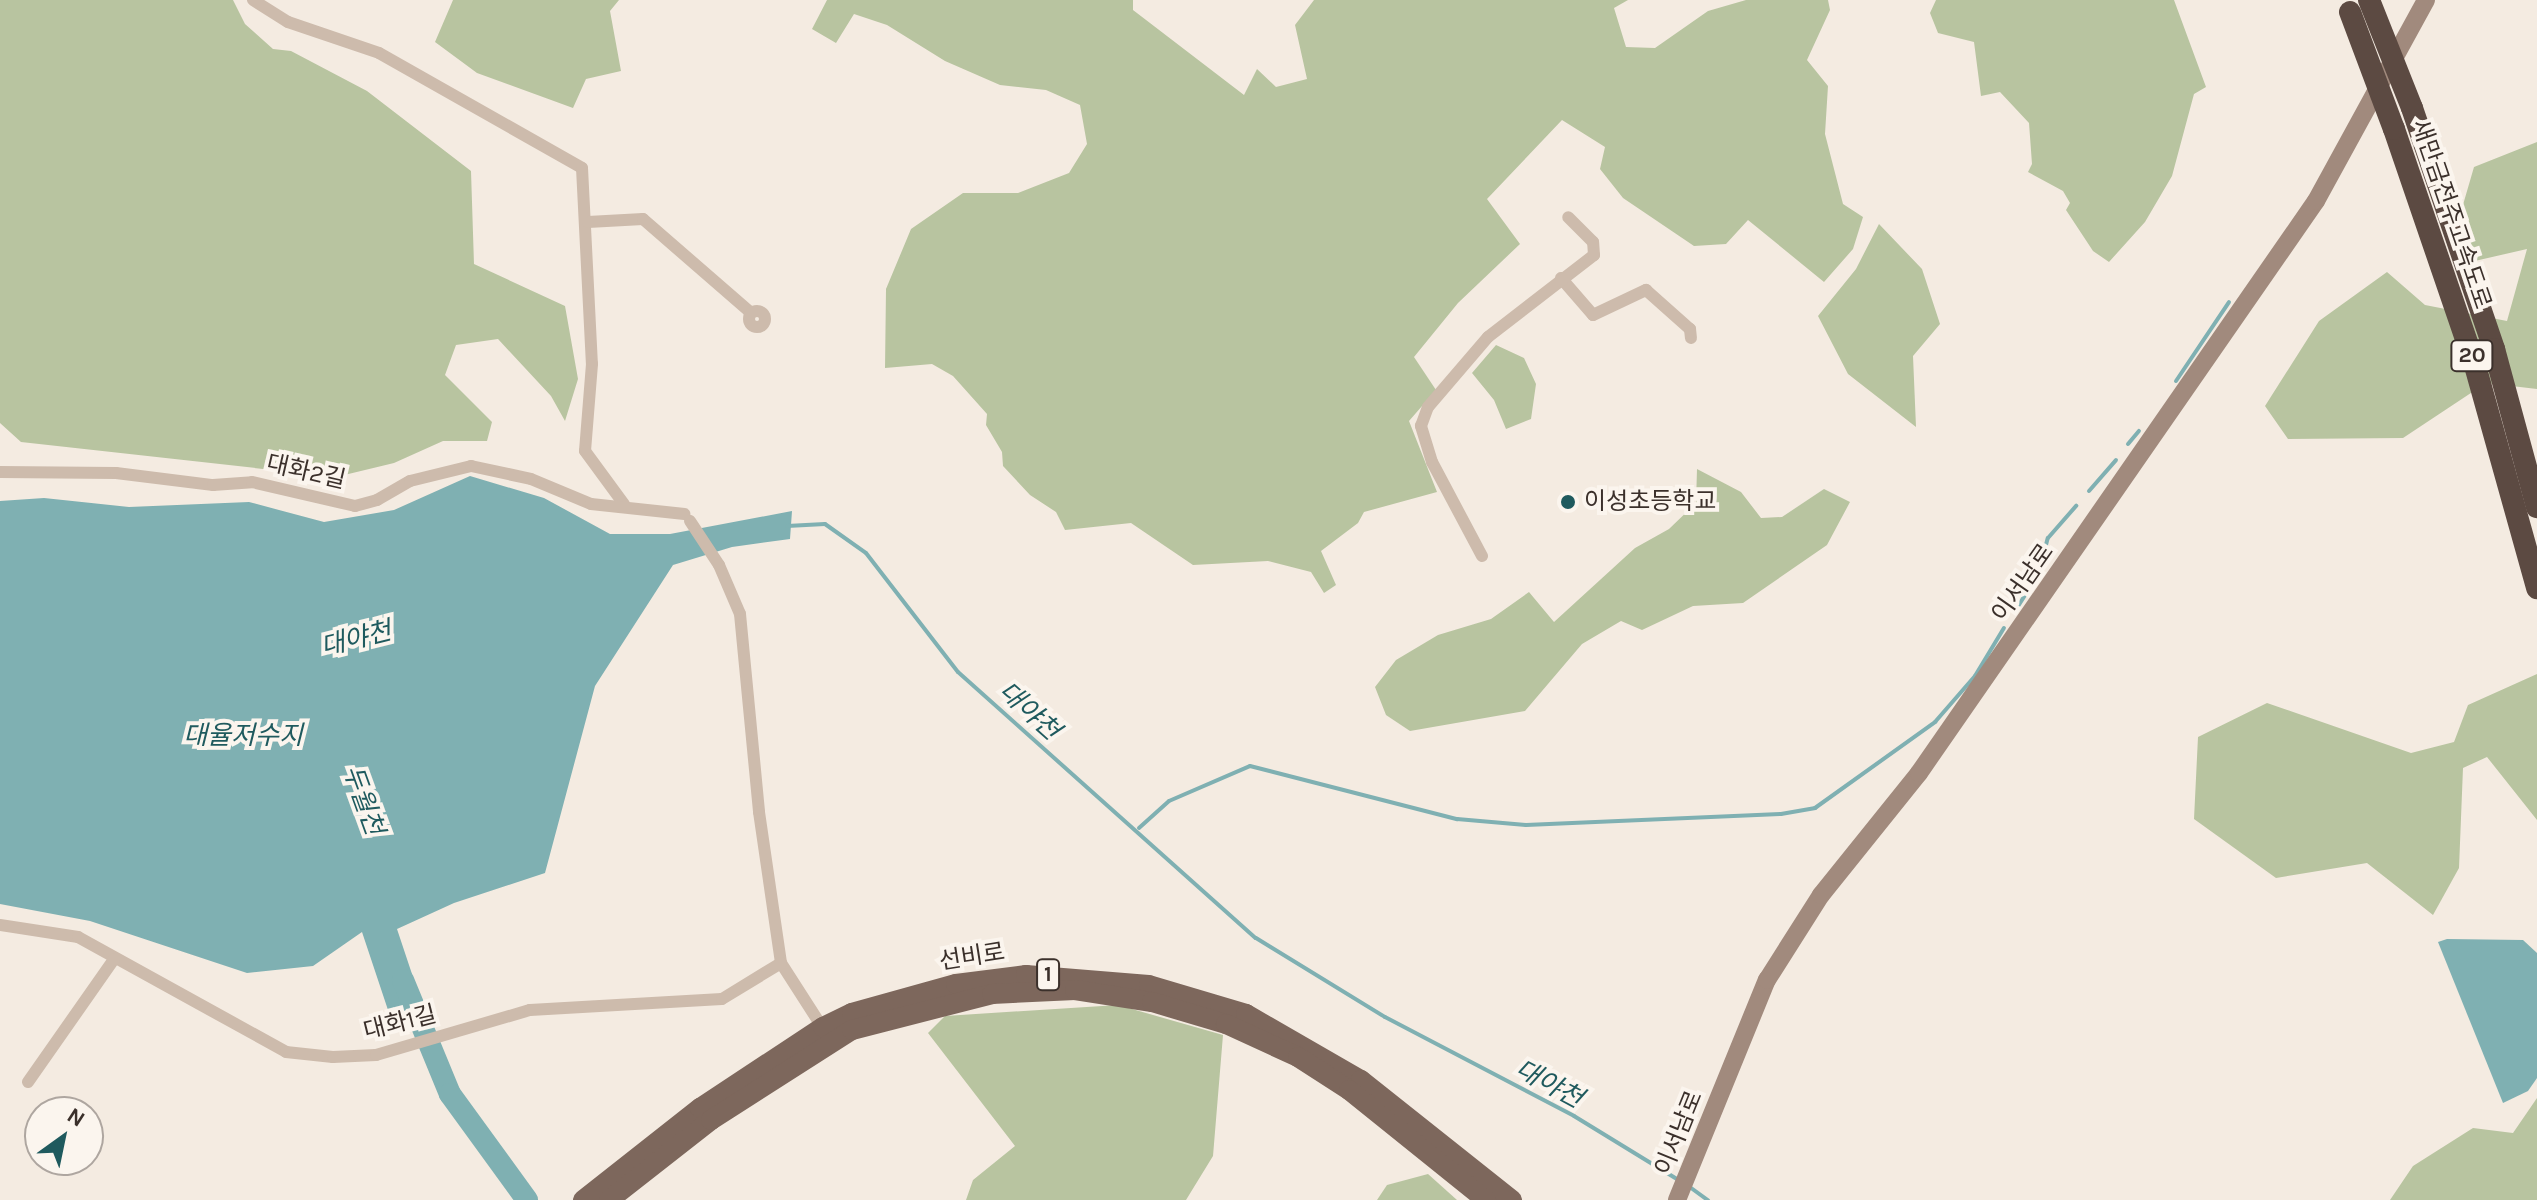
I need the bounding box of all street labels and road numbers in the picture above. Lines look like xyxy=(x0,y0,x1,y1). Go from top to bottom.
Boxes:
street label: 새만금전주고속도로 xyxy=(2405,115,2497,313)
road number: 20 xyxy=(2450,338,2494,374)
street label: 대화2길 xyxy=(264,449,348,495)
street label: 이서남로 xyxy=(1986,539,2060,627)
street label: 선비로 xyxy=(937,938,1007,976)
road number: 1 xyxy=(1036,957,1060,993)
street label: 대화1길 xyxy=(361,1000,439,1046)
street label: 이서남로 xyxy=(1649,1087,1709,1179)

